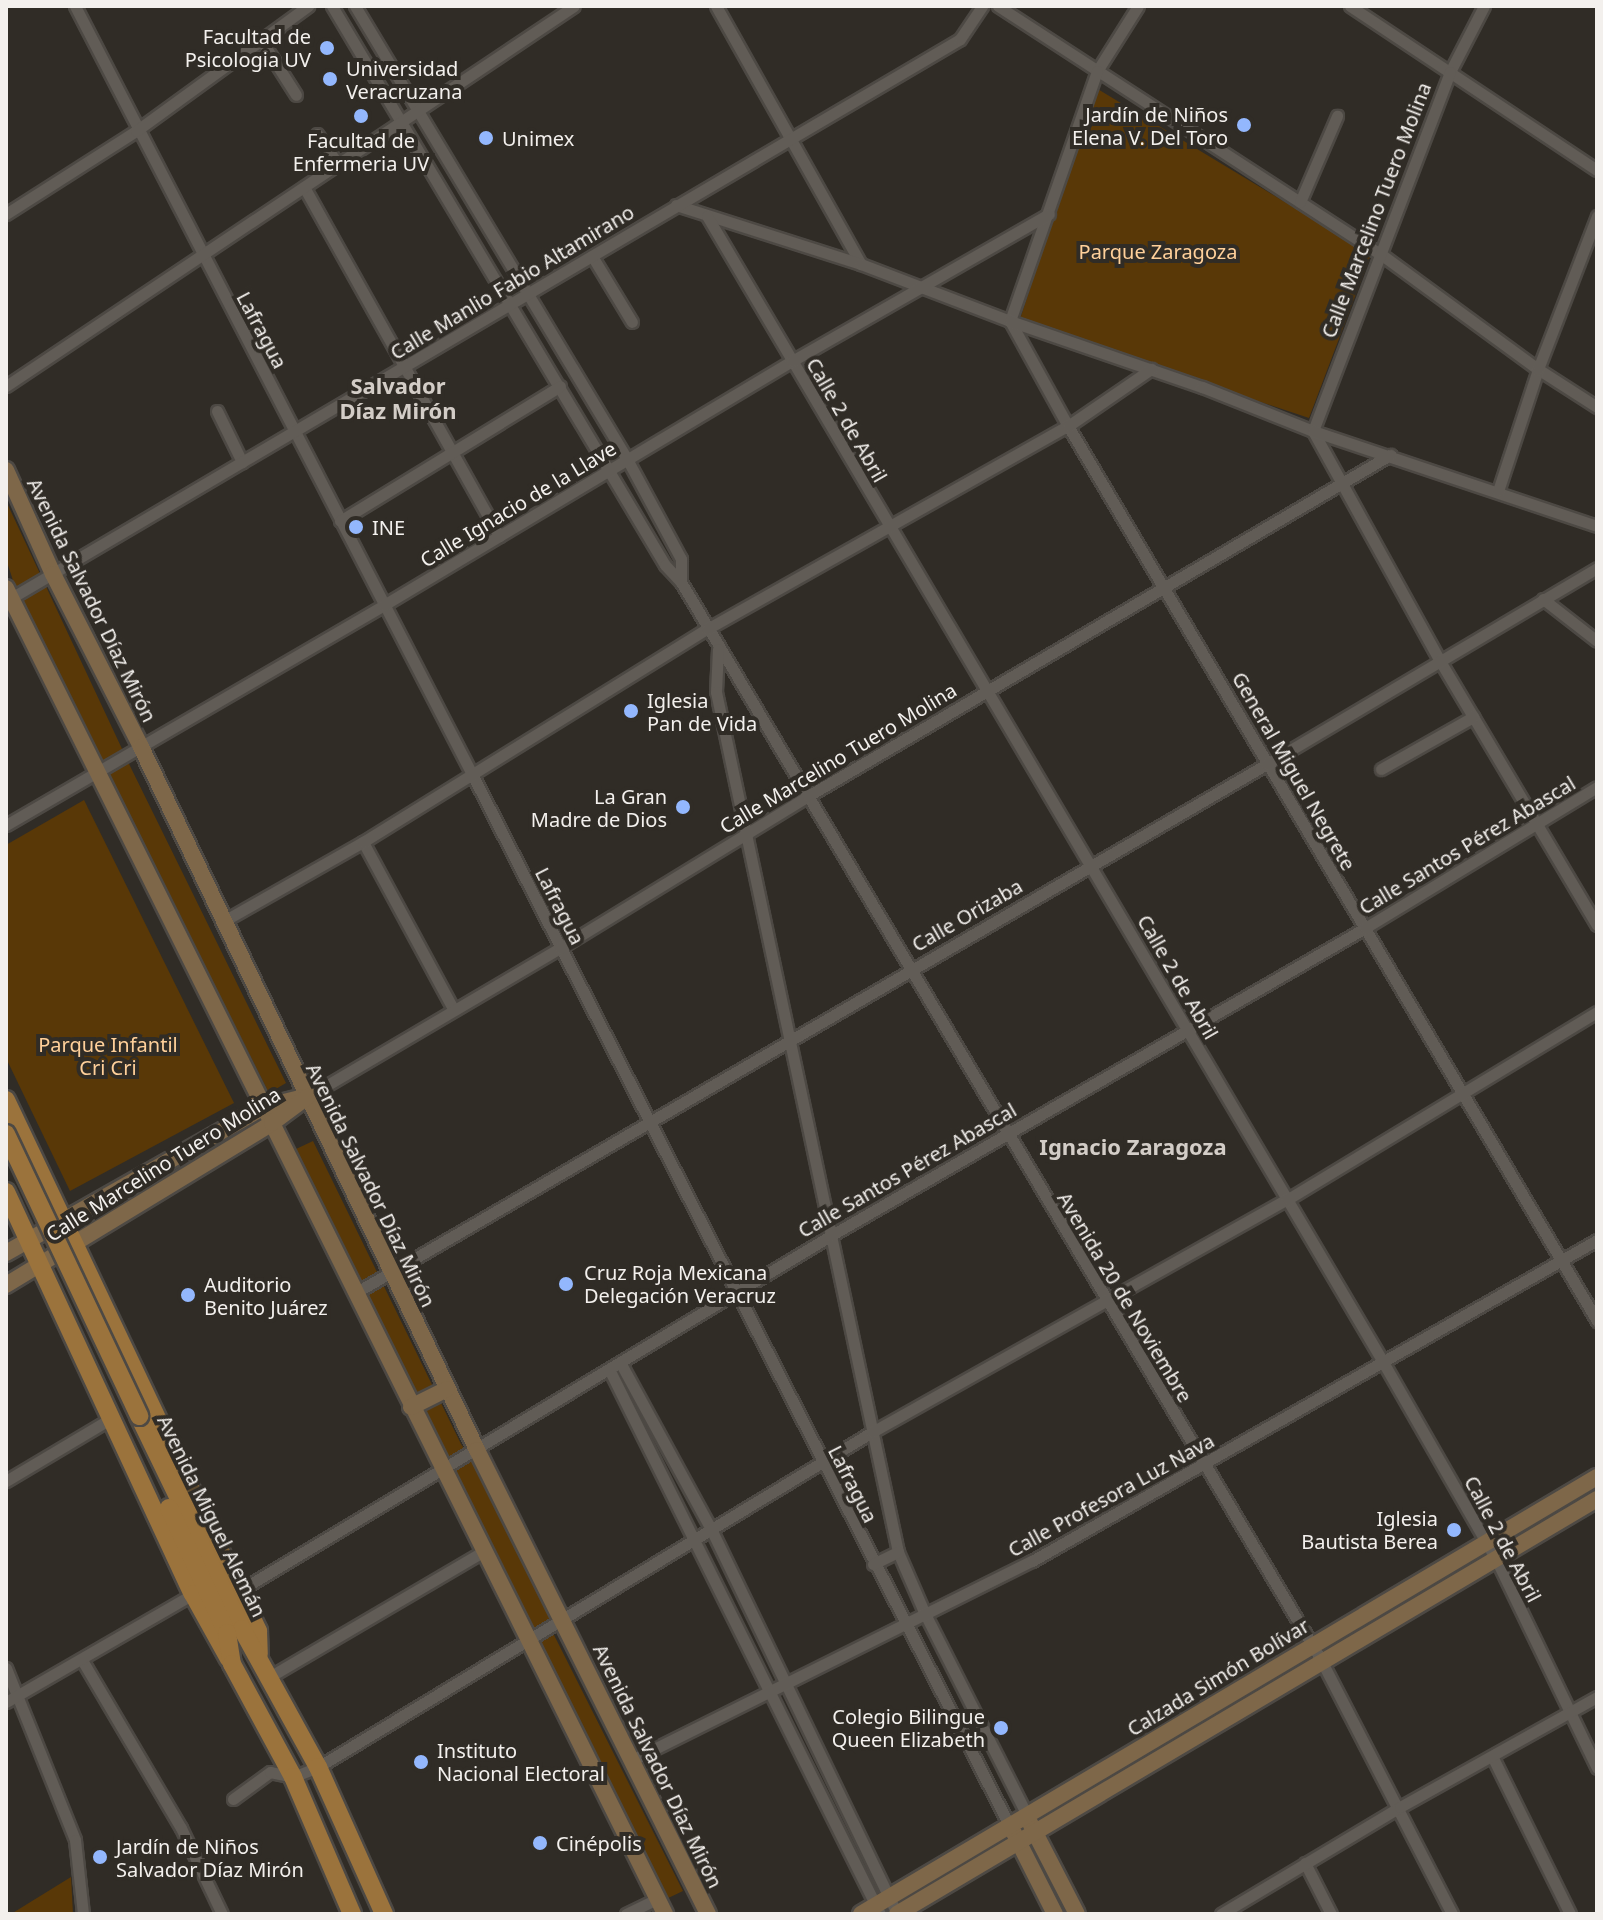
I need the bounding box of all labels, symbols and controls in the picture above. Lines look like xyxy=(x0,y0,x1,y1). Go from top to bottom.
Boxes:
place label: Facultad de Psicologia UV xyxy=(185,24,311,71)
marker: Facultad de Psicologia UV xyxy=(318,39,336,57)
place label: Universidad Veracruzana xyxy=(346,56,462,103)
marker: Universidad Veracruzana xyxy=(321,70,339,88)
street label: Calle Marcelino Tuero Molina xyxy=(1316,79,1436,341)
place label: Jardín de Niños Elena V. Del Toro xyxy=(1072,102,1228,149)
marker: Facultad de Enfermeria UV xyxy=(352,107,370,125)
marker: Jardín de Niños Elena V. Del Toro xyxy=(1235,116,1253,134)
place label: Unimex xyxy=(502,126,574,150)
place label: Facultad de Enfermeria UV xyxy=(293,128,429,175)
marker: Unimex xyxy=(477,129,495,147)
street label: Calle Manlio Fabio Altamirano xyxy=(386,200,638,364)
park label: Parque Zaragoza xyxy=(1079,239,1237,263)
street label: Lafragua xyxy=(232,287,292,373)
street label: Calle 2 de Abril xyxy=(802,353,892,487)
district label: Salvador Díaz Mirón xyxy=(339,372,457,424)
street label: Calle Ignacio de la Llave xyxy=(416,436,620,572)
street label: Avenida Salvador Díaz Mirón xyxy=(22,474,162,726)
place label: INE xyxy=(372,515,405,539)
marker: INE xyxy=(347,518,365,536)
street label: General Miguel Negrete xyxy=(1227,668,1361,874)
street label: Calle Marcelino Tuero Molina xyxy=(715,678,961,838)
place label: Iglesia Pan de Vida xyxy=(647,688,757,735)
marker: Iglesia Pan de Vida xyxy=(622,702,640,720)
street label: Calle Santos Pérez Abascal xyxy=(1354,771,1580,919)
place label: La Gran Madre de Dios xyxy=(531,784,667,831)
marker: La Gran Madre de Dios xyxy=(674,798,692,816)
street label: Lafragua xyxy=(530,863,590,949)
street label: Calle Orizaba xyxy=(907,874,1027,956)
street label: Calle 2 de Abril xyxy=(1133,910,1223,1044)
park label: Parque Infantil Cri Cri xyxy=(38,1033,178,1080)
street label: Avenida Salvador Díaz Mirón xyxy=(301,1059,441,1311)
street label: Calle Marcelino Tuero Molina xyxy=(41,1082,285,1246)
street label: Calle Santos Pérez Abascal xyxy=(794,1098,1020,1242)
district label: Ignacio Zaragoza xyxy=(1039,1134,1227,1160)
street label: Avenida 20 de Noviembre xyxy=(1053,1188,1197,1406)
place label: Cruz Roja Mexicana Delegación Veracruz xyxy=(584,1260,776,1307)
place label: Auditorio Benito Juárez xyxy=(204,1272,328,1319)
marker: Cruz Roja Mexicana Delegación Veracruz xyxy=(555,1273,577,1295)
marker: Auditorio Benito Juárez xyxy=(179,1286,197,1304)
street label: Avenida Miguel Alemán xyxy=(153,1411,271,1621)
street label: Calle Profesora Luz Nava xyxy=(1004,1428,1218,1562)
street label: Lafragua xyxy=(823,1441,883,1527)
street label: Calle 2 de Abril xyxy=(1460,1472,1546,1606)
place label: Iglesia Bautista Berea xyxy=(1301,1506,1438,1553)
marker: Iglesia Bautista Berea xyxy=(1445,1521,1463,1539)
street label: Calzada Simón Bolívar xyxy=(1123,1613,1313,1741)
street label: Avenida Salvador Díaz Mirón xyxy=(588,1640,728,1892)
place label: Colegio Bilingue Queen Elizabeth xyxy=(832,1704,985,1751)
marker: Colegio Bilingue Queen Elizabeth xyxy=(992,1719,1010,1737)
place label: Instituto Nacional Electoral xyxy=(437,1738,605,1785)
marker: Instituto Nacional Electoral xyxy=(412,1753,430,1771)
place label: Cinépolis xyxy=(556,1831,642,1855)
place label: Jardín de Niños Salvador Díaz Mirón xyxy=(116,1834,304,1881)
marker: Cinépolis xyxy=(531,1834,549,1852)
marker: Jardín de Niños Salvador Díaz Mirón xyxy=(91,1848,109,1866)

